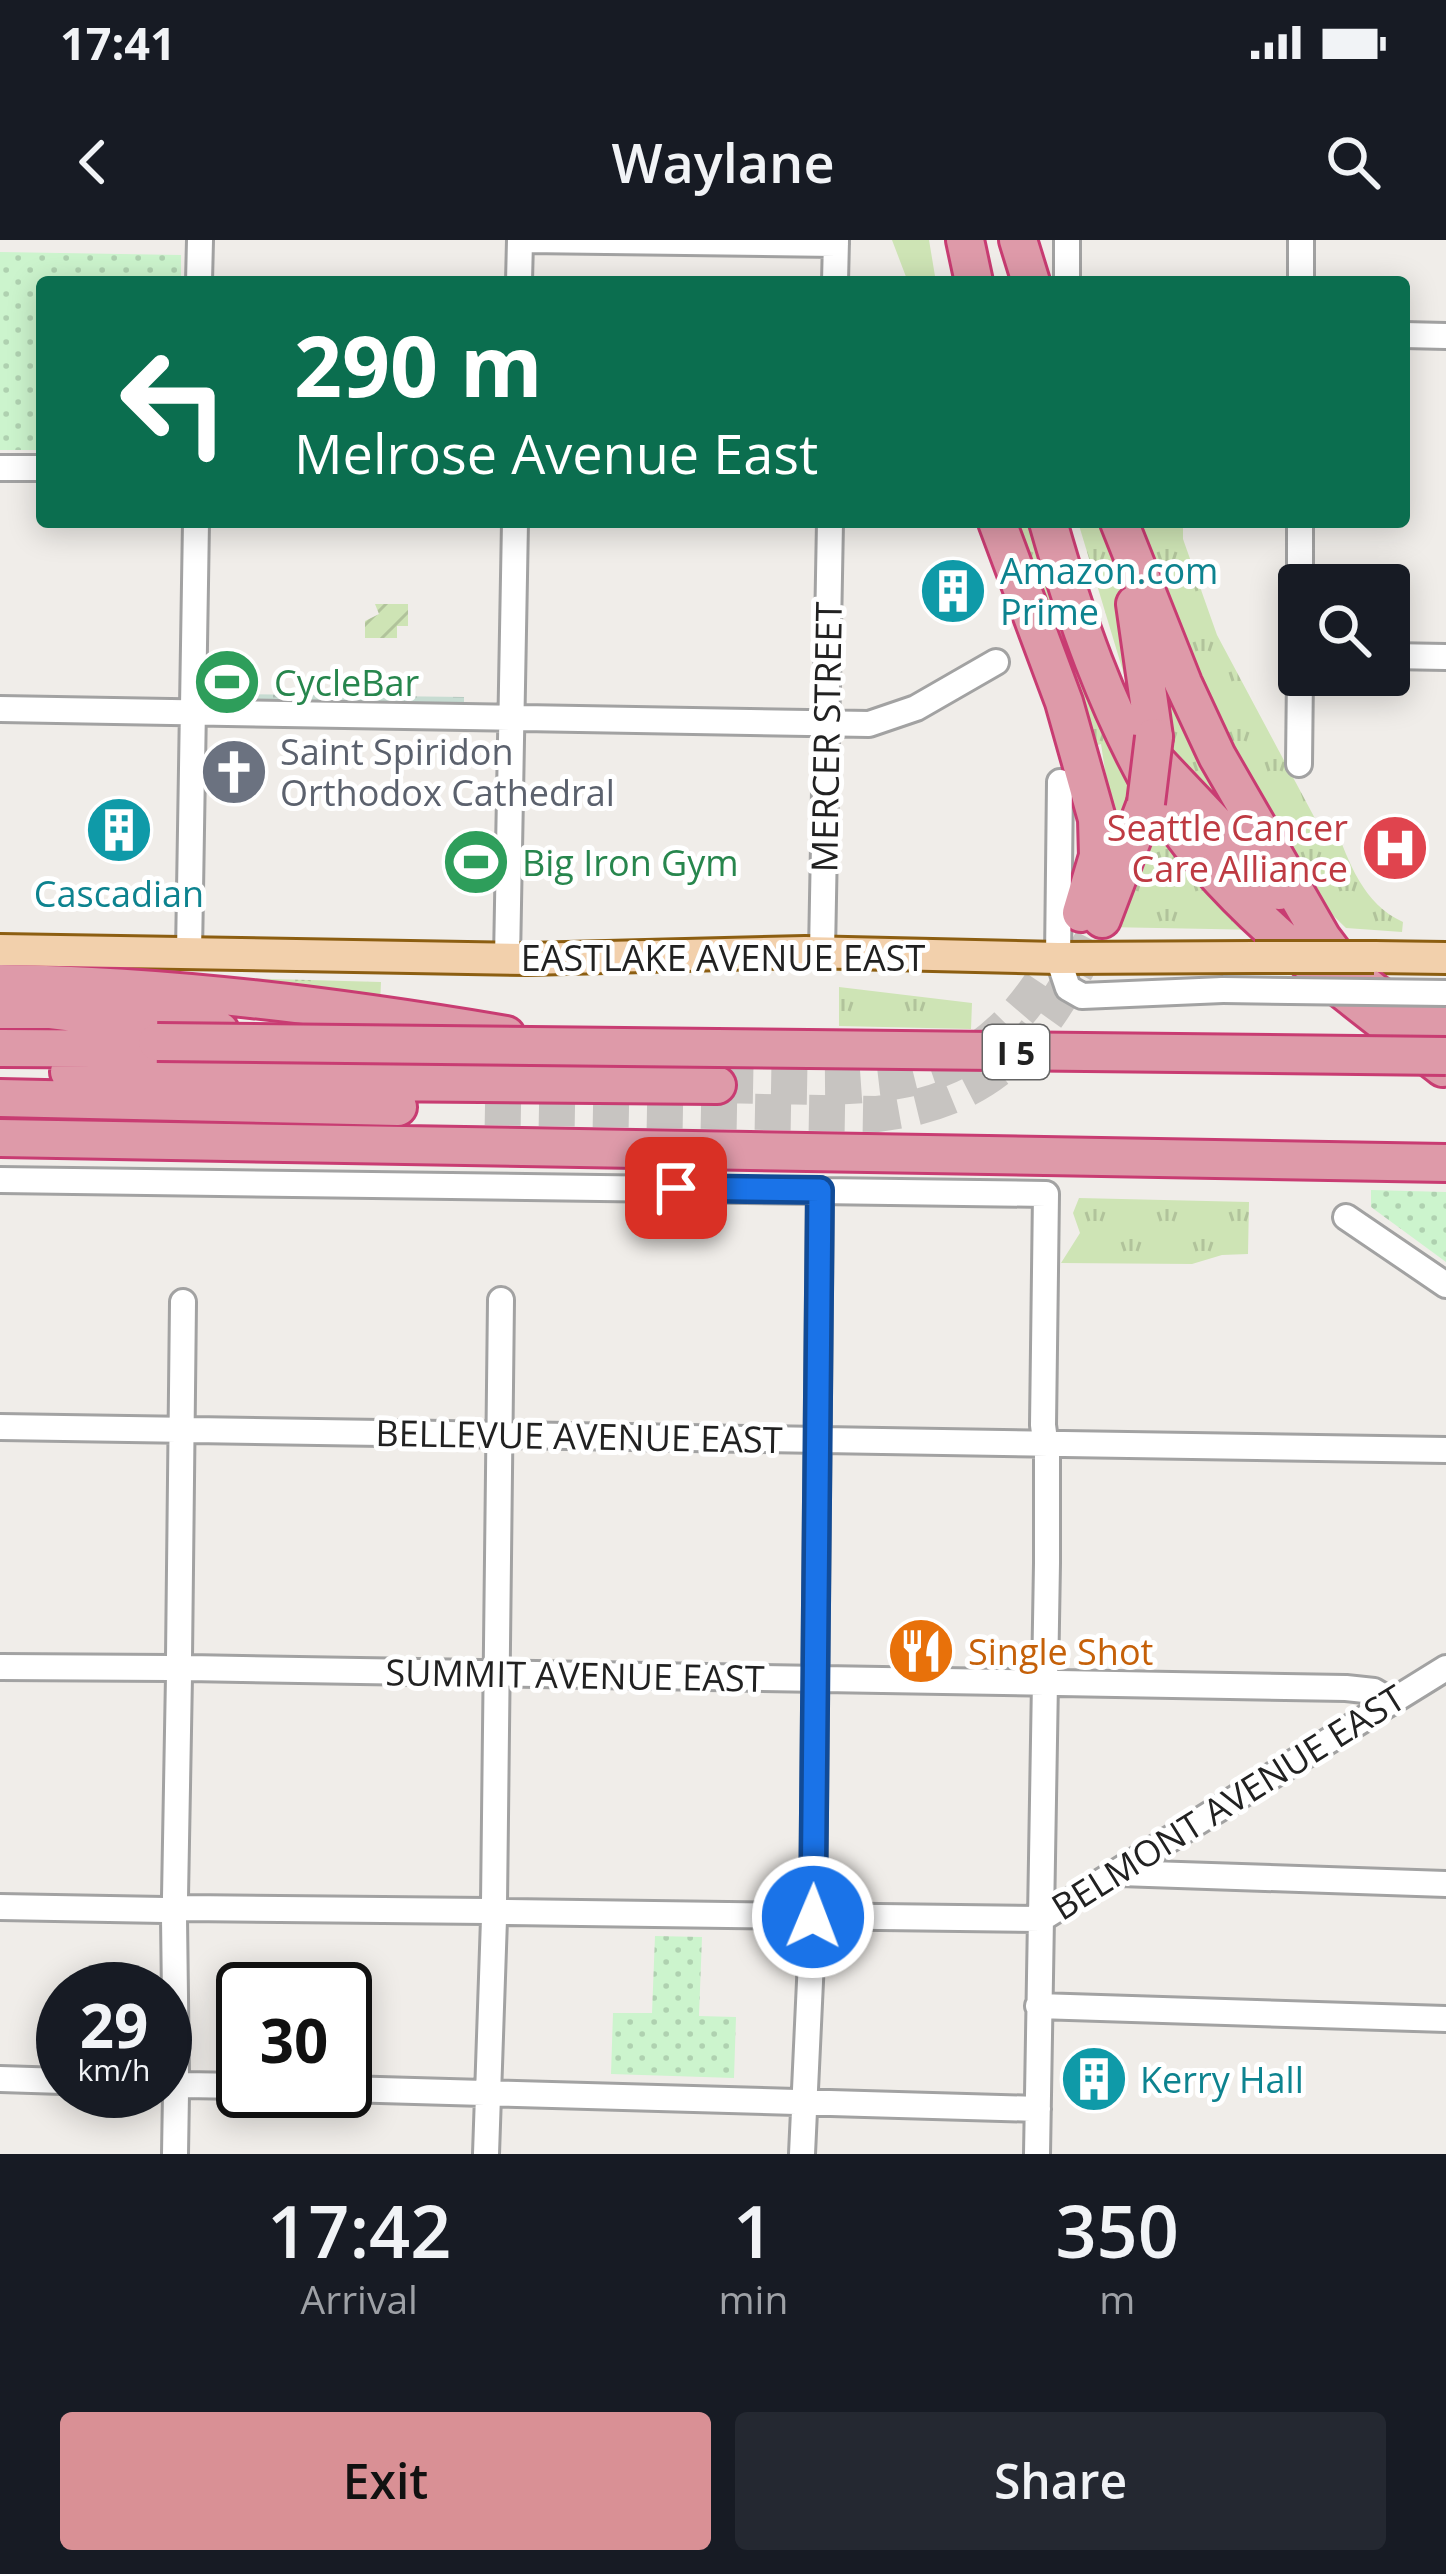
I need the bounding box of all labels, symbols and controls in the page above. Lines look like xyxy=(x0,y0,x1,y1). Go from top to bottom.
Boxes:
text: 17:41 xyxy=(60,12,176,73)
text: Waylane xyxy=(611,125,835,199)
icon: back xyxy=(60,129,126,195)
icon: search xyxy=(1320,129,1386,195)
text: 290 m xyxy=(294,307,542,422)
icon: left xyxy=(96,324,252,480)
text: Melrose Avenue East xyxy=(294,416,818,490)
place label: Amazon.com Prime xyxy=(1000,546,1218,636)
building icon: Amazon.com Prime xyxy=(918,556,988,626)
map controls xyxy=(1278,564,1410,696)
button: search xyxy=(1278,564,1410,696)
street label: MERCER STREET xyxy=(799,601,853,873)
sports icon: CycleBar xyxy=(192,647,262,717)
place label: CycleBar xyxy=(274,658,420,707)
place label: Saint Spiridon Orthodox Cathedral xyxy=(280,727,615,817)
church icon: Saint Spiridon Orthodox Cathedral xyxy=(199,737,269,807)
building icon: Cascadian xyxy=(84,795,154,865)
place label: Seattle Cancer Care Alliance xyxy=(1107,803,1348,893)
hospital icon: Seattle Cancer Care Alliance xyxy=(1360,813,1430,883)
sports icon: Big Iron Gym xyxy=(441,827,511,897)
place label: Big Iron Gym xyxy=(522,838,739,887)
place label: Cascadian xyxy=(34,869,204,918)
street label: EASTLAKE AVENUE EAST xyxy=(521,933,925,982)
road number: I 5 xyxy=(983,1025,1049,1079)
pin xyxy=(625,1137,727,1239)
icon: arrive xyxy=(643,1155,709,1221)
street label: BELLEVUE AVENUE EAST xyxy=(375,1408,783,1464)
restaurant icon: Single Shot xyxy=(886,1616,956,1686)
place label: Single Shot xyxy=(968,1627,1153,1676)
street label: SUMMIT AVENUE EAST xyxy=(385,1647,765,1703)
street label: BELMONT AVENUE EAST xyxy=(1042,1673,1414,1931)
position arrow xyxy=(750,1854,876,1980)
speed limit sign: 30 xyxy=(216,1962,372,2118)
text: 29 xyxy=(80,1984,148,2066)
building icon: Kerry Hall xyxy=(1059,2044,1129,2114)
text: km/h xyxy=(78,2049,150,2090)
place label: Kerry Hall xyxy=(1140,2055,1304,2104)
text: 17:42 xyxy=(267,2181,451,2279)
text: 1 xyxy=(733,2181,774,2279)
text: 350 xyxy=(1055,2181,1179,2279)
text: Arrival xyxy=(301,2272,418,2325)
text: min xyxy=(719,2272,788,2325)
text: m xyxy=(1099,2272,1135,2325)
button: Exit xyxy=(60,2412,711,2550)
button: Share xyxy=(735,2412,1386,2550)

